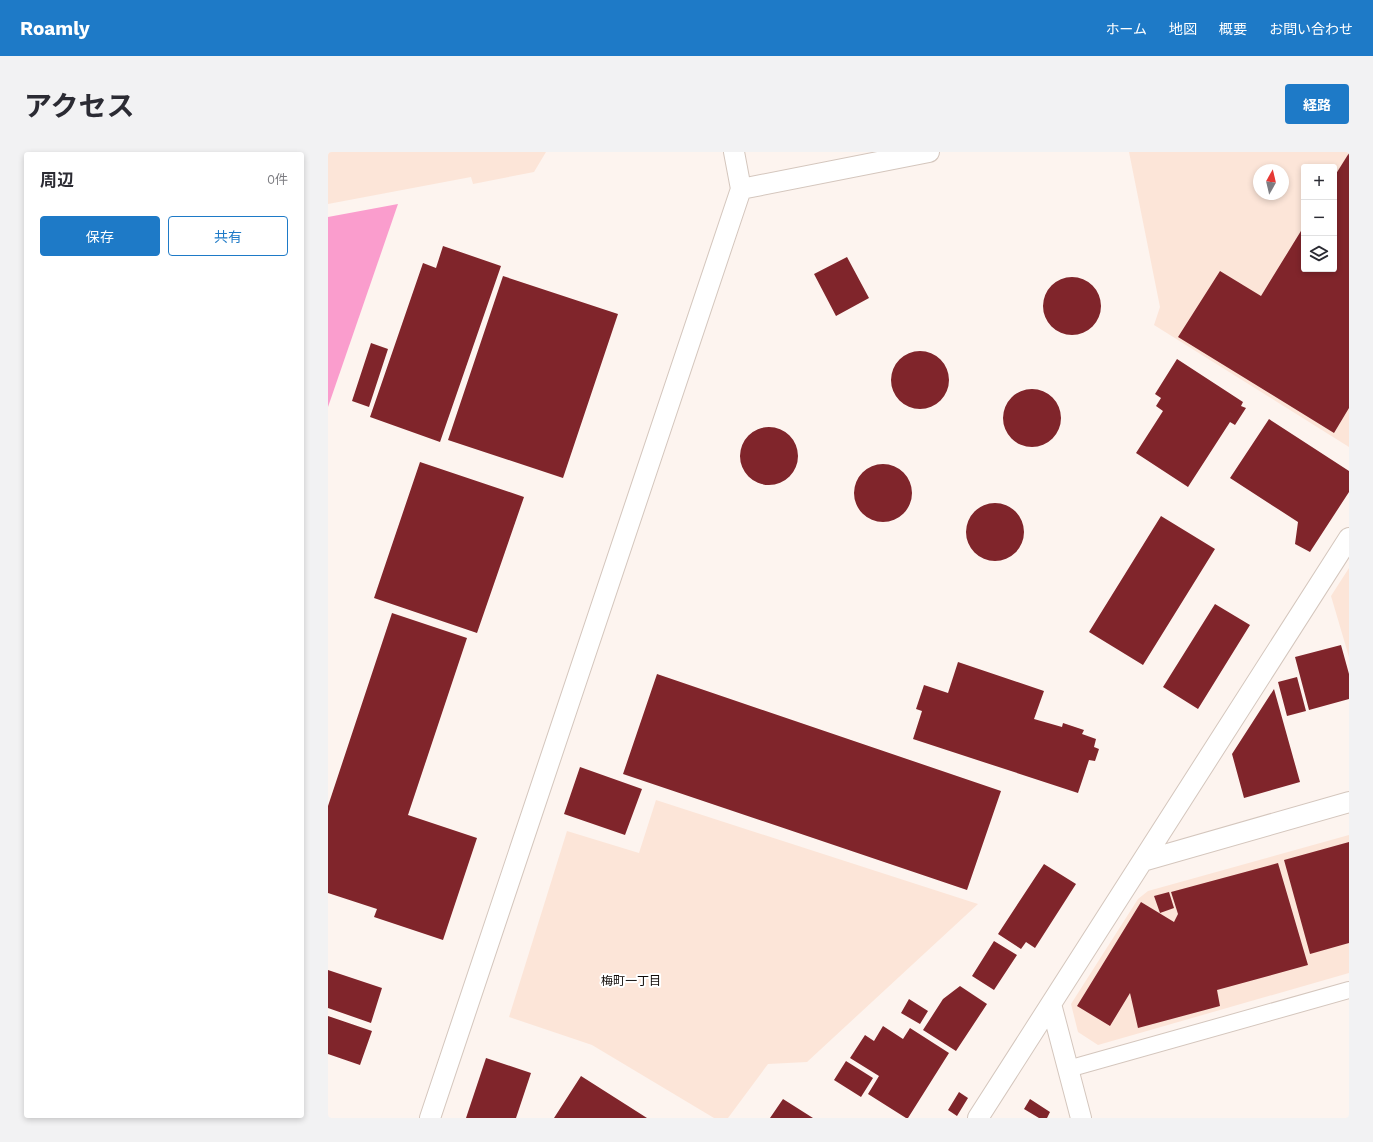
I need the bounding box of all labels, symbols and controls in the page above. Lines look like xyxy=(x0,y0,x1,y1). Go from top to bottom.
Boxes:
text: Roamly xyxy=(20,17,90,40)
text: ホーム xyxy=(1105,21,1147,37)
text: 地図 xyxy=(1169,21,1197,37)
text: 概要 xyxy=(1219,21,1247,37)
text: お問い合わせ xyxy=(1269,21,1353,37)
button: 経路 xyxy=(1285,84,1349,124)
text: アクセス xyxy=(24,90,135,123)
north arrow xyxy=(1253,164,1289,200)
map controls xyxy=(1301,164,1337,272)
button: + xyxy=(1301,164,1337,200)
text: 周辺 xyxy=(40,170,74,190)
text: 0件 xyxy=(267,172,288,187)
button: − xyxy=(1301,200,1337,236)
button: 保存 xyxy=(40,216,160,256)
button: 共有 xyxy=(168,216,288,256)
button: layers xyxy=(1301,236,1337,272)
district label: 梅町一丁目 xyxy=(601,974,661,988)

